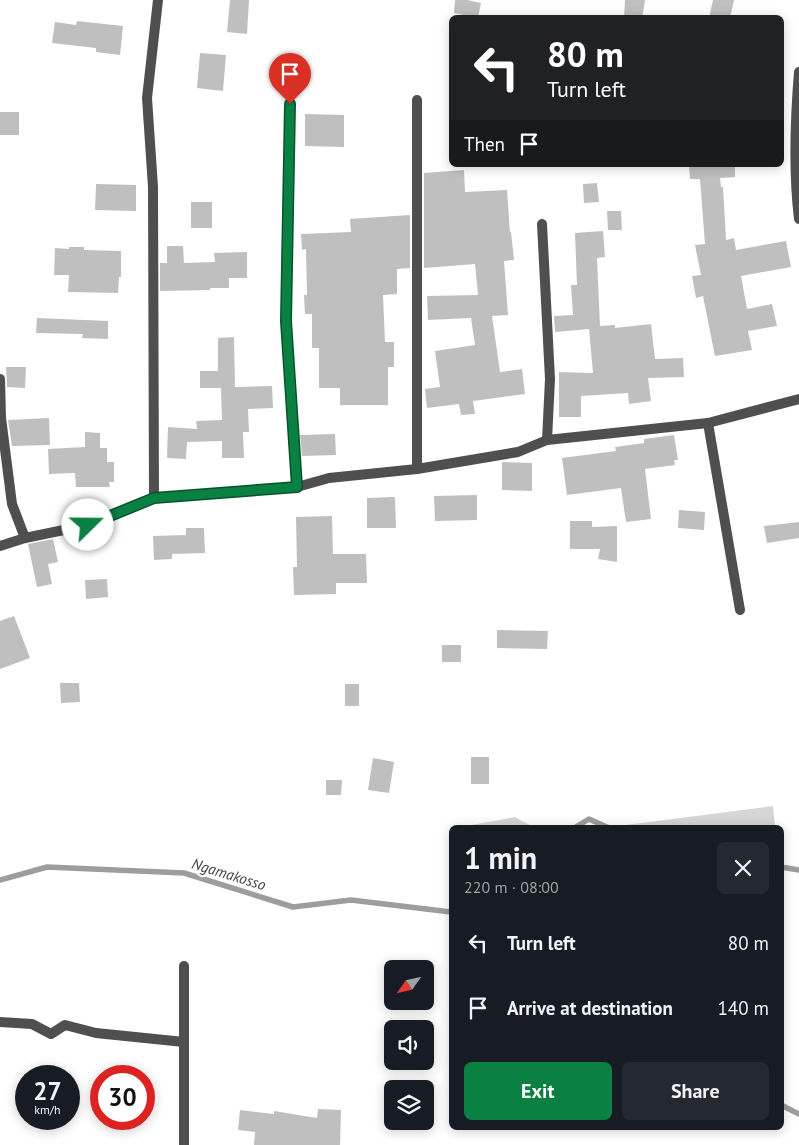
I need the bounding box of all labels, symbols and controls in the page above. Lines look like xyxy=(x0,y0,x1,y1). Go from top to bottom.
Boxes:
text: 80 m xyxy=(547,31,624,77)
icon: left xyxy=(464,35,529,100)
pin xyxy=(269,53,311,104)
icon: arrive xyxy=(276,60,304,88)
text: Turn left xyxy=(547,75,626,103)
icon: arrive xyxy=(515,130,543,158)
text: Then xyxy=(464,132,505,156)
position arrow xyxy=(61,498,113,550)
text: 1 min xyxy=(464,838,537,877)
button: close xyxy=(717,842,769,894)
water label: Ngamakosso xyxy=(190,854,268,894)
text: 220 m · 08:00 xyxy=(464,877,559,897)
icon: left xyxy=(464,929,492,957)
text: Turn left xyxy=(507,931,576,955)
text: 80 m xyxy=(728,931,769,955)
north arrow xyxy=(384,960,434,1010)
map controls xyxy=(384,960,434,1130)
icon: arrive xyxy=(464,994,492,1022)
text: Arrive at destination xyxy=(507,996,673,1020)
text: 140 m xyxy=(717,996,769,1020)
button: sound xyxy=(384,1020,434,1070)
button: Exit xyxy=(464,1062,612,1120)
button: Share xyxy=(622,1062,769,1120)
speed limit sign: 30 xyxy=(90,1065,155,1130)
text: 27 xyxy=(33,1075,62,1107)
button: layers xyxy=(384,1080,434,1130)
text: km/h xyxy=(34,1102,61,1117)

